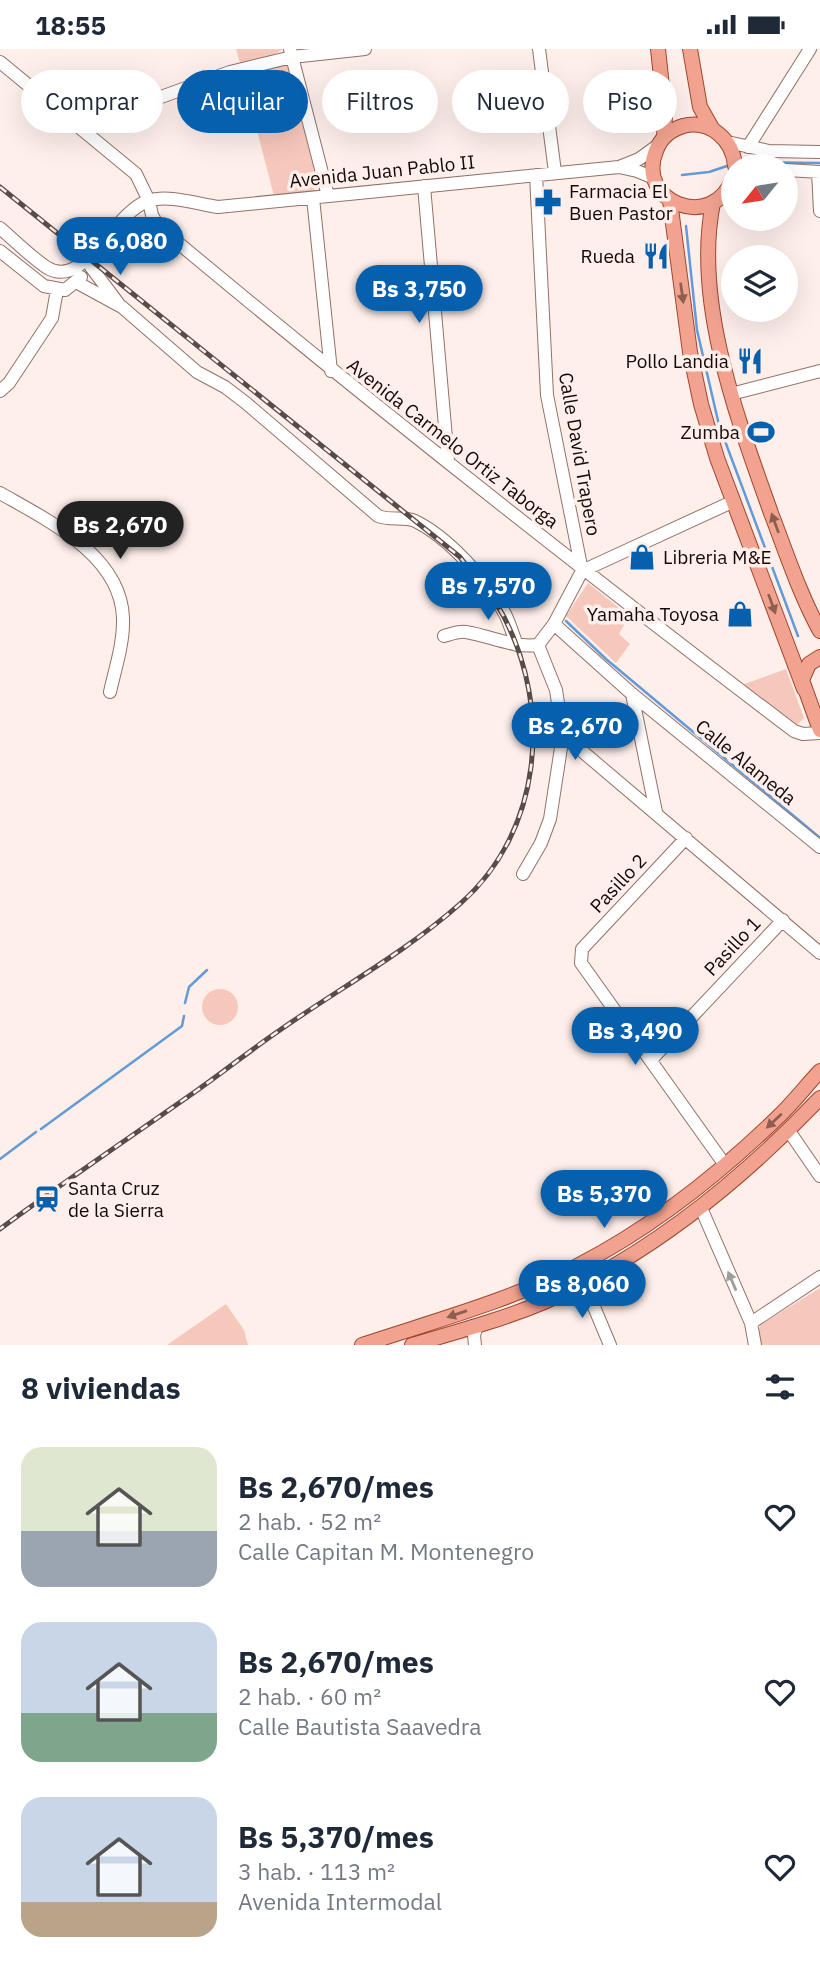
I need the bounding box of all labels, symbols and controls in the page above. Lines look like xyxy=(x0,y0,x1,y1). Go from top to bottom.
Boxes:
text: 18:55 xyxy=(35,8,106,42)
chip: Comprar xyxy=(21,70,163,133)
chip: Alquilar xyxy=(177,70,308,133)
chip: Filtros xyxy=(322,70,438,133)
chip: Nuevo xyxy=(452,70,569,133)
chip: Piso xyxy=(583,70,677,133)
street label: Avenida Juan Pablo II xyxy=(288,149,476,193)
north arrow xyxy=(721,154,798,231)
map controls xyxy=(721,154,798,322)
place label: Farmacia El Buen Pastor xyxy=(569,179,673,225)
pharmacy icon: Farmacia El Buen Pastor xyxy=(533,187,563,217)
pin: Bs 6,080 xyxy=(48,217,192,277)
text: Bs 6,080 xyxy=(73,225,167,255)
restaurant icon: Rueda xyxy=(641,241,671,271)
place label: Rueda xyxy=(580,244,635,268)
button: layers xyxy=(721,245,798,322)
pin: Bs 3,750 xyxy=(347,265,491,325)
text: Bs 3,750 xyxy=(372,273,466,303)
one-way arrow xyxy=(676,282,687,304)
restaurant icon: Pollo Landia xyxy=(735,346,765,376)
place label: Pollo Landia xyxy=(626,349,729,373)
street label: Avenida Carmelo Ortiz Taborga xyxy=(342,353,564,533)
street label: Calle David Trapero xyxy=(554,370,606,538)
sports icon: Zumba xyxy=(746,417,776,447)
place label: Zumba xyxy=(681,420,740,444)
pin: Bs 2,670 xyxy=(48,501,192,561)
text: Bs 2,670 xyxy=(73,509,167,539)
one-way arrow xyxy=(769,512,780,533)
shop icon: Libreria M&E xyxy=(627,542,657,572)
place label: Libreria M&E xyxy=(663,545,772,569)
pin: Bs 7,570 xyxy=(416,563,560,622)
text: Bs 7,570 xyxy=(441,570,535,600)
one-way arrow xyxy=(767,594,778,615)
shop icon: Yamaha Toyosa xyxy=(725,599,755,629)
place label: Yamaha Toyosa xyxy=(587,602,719,626)
pin: Bs 2,670 xyxy=(503,703,647,762)
text: Bs 2,670 xyxy=(528,710,622,740)
street label: Calle Alameda xyxy=(691,714,801,810)
street label: Pasillo 2 xyxy=(585,848,651,918)
street label: Pasillo 1 xyxy=(699,911,765,981)
pin: Bs 3,490 xyxy=(563,1007,707,1067)
text: Bs 3,490 xyxy=(588,1015,682,1045)
one-way arrow xyxy=(766,1113,783,1129)
pin: Bs 5,370 xyxy=(532,1171,676,1230)
place label: Santa Cruz de la Sierra xyxy=(68,1176,164,1222)
text: Bs 5,370 xyxy=(557,1178,651,1208)
station icon: Santa Cruz de la Sierra xyxy=(32,1184,62,1214)
pin: Bs 8,060 xyxy=(510,1261,654,1320)
text: Bs 8,060 xyxy=(535,1268,629,1298)
one-way arrow xyxy=(727,1270,738,1291)
one-way arrow xyxy=(446,1309,467,1320)
text: 8 viviendas xyxy=(21,1368,181,1407)
icon: filters xyxy=(761,1368,799,1406)
text: Bs 2,670/mes xyxy=(238,1467,434,1506)
icon: home xyxy=(77,1475,161,1559)
icon: heart xyxy=(761,1498,799,1536)
text: 2 hab. · 52 m² xyxy=(238,1506,381,1536)
text: Calle Capitan M. Montenegro xyxy=(238,1536,534,1566)
text: Bs 2,670/mes xyxy=(238,1642,434,1681)
icon: home xyxy=(77,1650,161,1734)
icon: heart xyxy=(761,1673,799,1711)
text: 2 hab. · 60 m² xyxy=(238,1681,381,1711)
text: Calle Bautista Saavedra xyxy=(238,1711,482,1741)
text: Bs 5,370/mes xyxy=(238,1817,434,1856)
icon: home xyxy=(77,1825,161,1909)
icon: heart xyxy=(761,1848,799,1886)
text: 3 hab. · 113 m² xyxy=(238,1856,395,1886)
text: Avenida Intermodal xyxy=(238,1886,442,1916)

